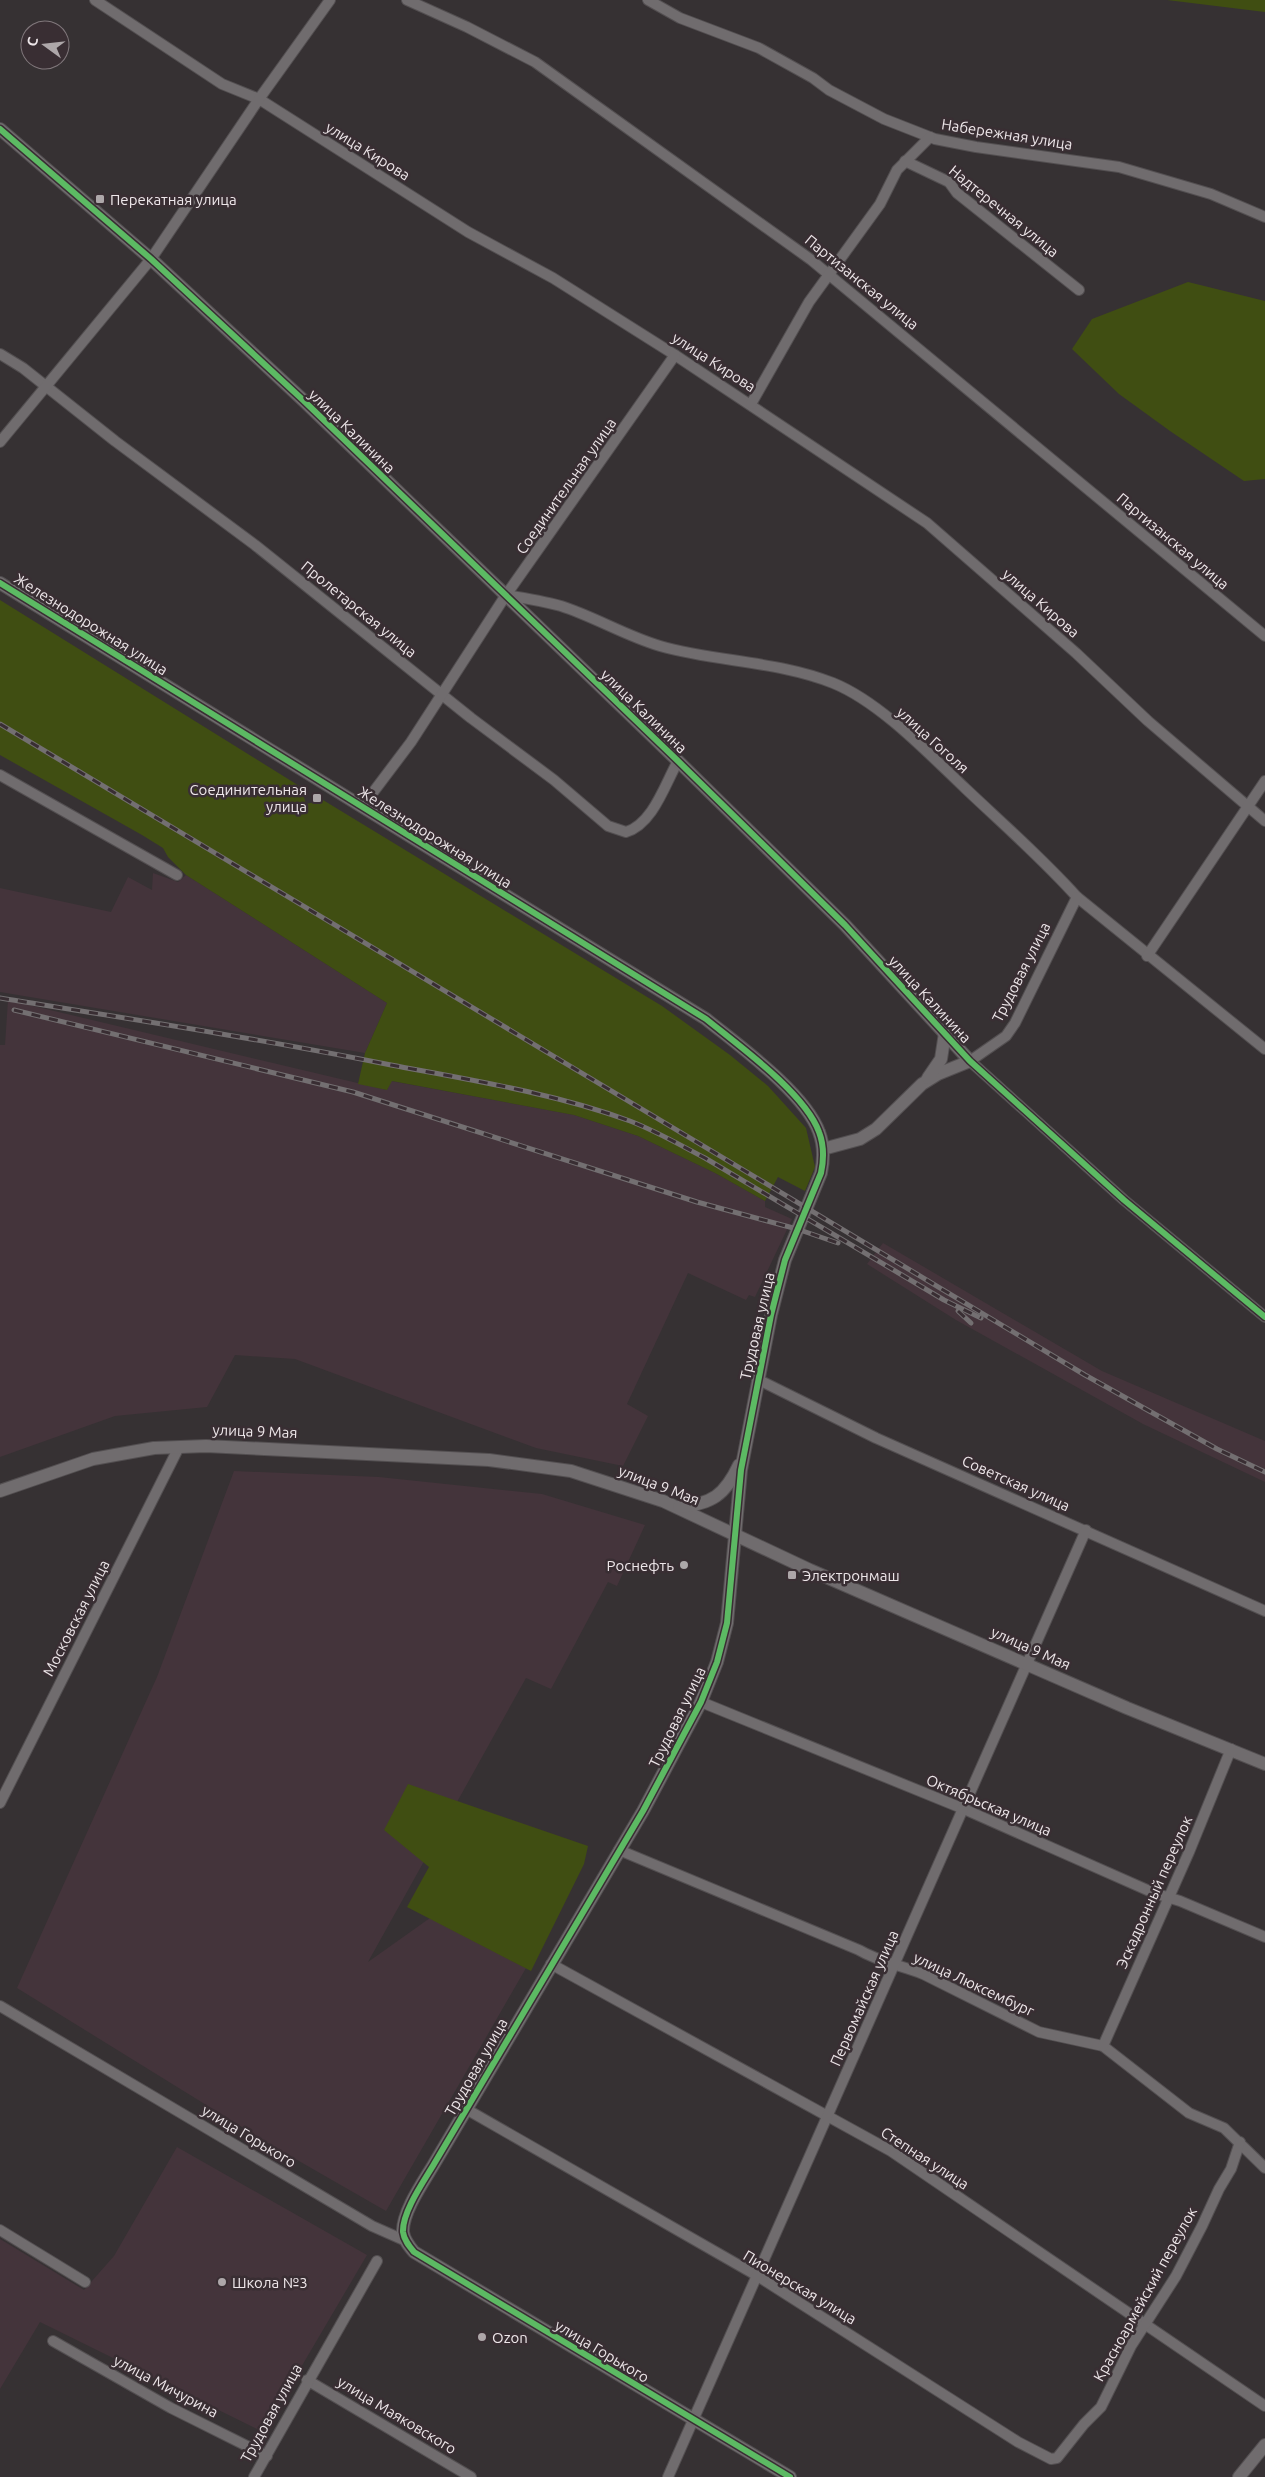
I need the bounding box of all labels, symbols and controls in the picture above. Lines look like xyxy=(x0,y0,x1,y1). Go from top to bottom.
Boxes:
north arrow xyxy=(20,20,70,70)
text: С xyxy=(24,35,41,48)
street label: Набережная улица xyxy=(940,115,1074,153)
street label: улица Кирова xyxy=(323,118,413,184)
street label: Надтеречная улица xyxy=(946,162,1062,260)
place label: Перекатная улица xyxy=(110,191,237,208)
marker: Перекатная улица xyxy=(94,193,106,205)
street label: Партизанская улица xyxy=(802,231,922,333)
street label: улица Кирова xyxy=(669,329,759,395)
street label: улица Калинина xyxy=(305,386,399,476)
street label: Соединительная улица xyxy=(513,415,619,557)
street label: Партизанская улица xyxy=(1114,489,1232,593)
street label: Пролетарская улица xyxy=(298,557,420,661)
street label: улица Кирова xyxy=(999,565,1083,641)
street label: Железнодорожная улица xyxy=(11,570,171,678)
street label: улица Калинина xyxy=(597,666,691,756)
street label: улица Гоголя xyxy=(894,703,972,777)
place label: Соединительная улица xyxy=(189,781,307,815)
street label: Железнодорожная улица xyxy=(355,783,515,891)
marker: Соединительная улица xyxy=(311,792,323,804)
street label: Трудовая улица xyxy=(988,919,1054,1025)
street label: улица Калинина xyxy=(885,952,975,1046)
street label: Трудовая улица xyxy=(736,1271,778,1381)
street label: улица 9 Мая xyxy=(212,1421,298,1441)
street label: Советская улица xyxy=(959,1452,1073,1514)
street label: улица 9 Мая xyxy=(616,1462,702,1508)
street label: Московская улица xyxy=(39,1557,113,1679)
place label: Роснефть xyxy=(607,1557,674,1574)
marker: Роснефть xyxy=(678,1559,690,1571)
place label: Электронмаш xyxy=(802,1567,900,1584)
marker: Электронмаш xyxy=(786,1569,798,1581)
street label: улица 9 Мая xyxy=(989,1623,1073,1673)
street label: Трудовая улица xyxy=(645,1664,709,1770)
street label: Октябрьская улица xyxy=(924,1771,1054,1839)
street label: Эскадронный переулок xyxy=(1113,1813,1195,1971)
street label: Первомайская улица xyxy=(826,1927,902,2069)
street label: улица Люксембург xyxy=(911,1949,1037,2019)
street label: Трудовая улица xyxy=(441,2015,511,2119)
street label: улица Горького xyxy=(199,2101,299,2171)
street label: Степная улица xyxy=(878,2123,972,2193)
street label: Красноармейский переулок xyxy=(1090,2204,1200,2384)
street label: Пионерская улица xyxy=(740,2247,860,2327)
place label: Школа №3 xyxy=(232,2274,308,2291)
marker: Школа №3 xyxy=(216,2276,228,2288)
street label: улица Горького xyxy=(552,2316,652,2386)
place label: Ozon xyxy=(492,2329,528,2346)
marker: Ozon xyxy=(476,2331,488,2343)
street label: улица Мичурина xyxy=(111,2351,221,2421)
street label: Трудовая улица xyxy=(237,2361,305,2465)
street label: улица Маяковского xyxy=(334,2373,460,2457)

